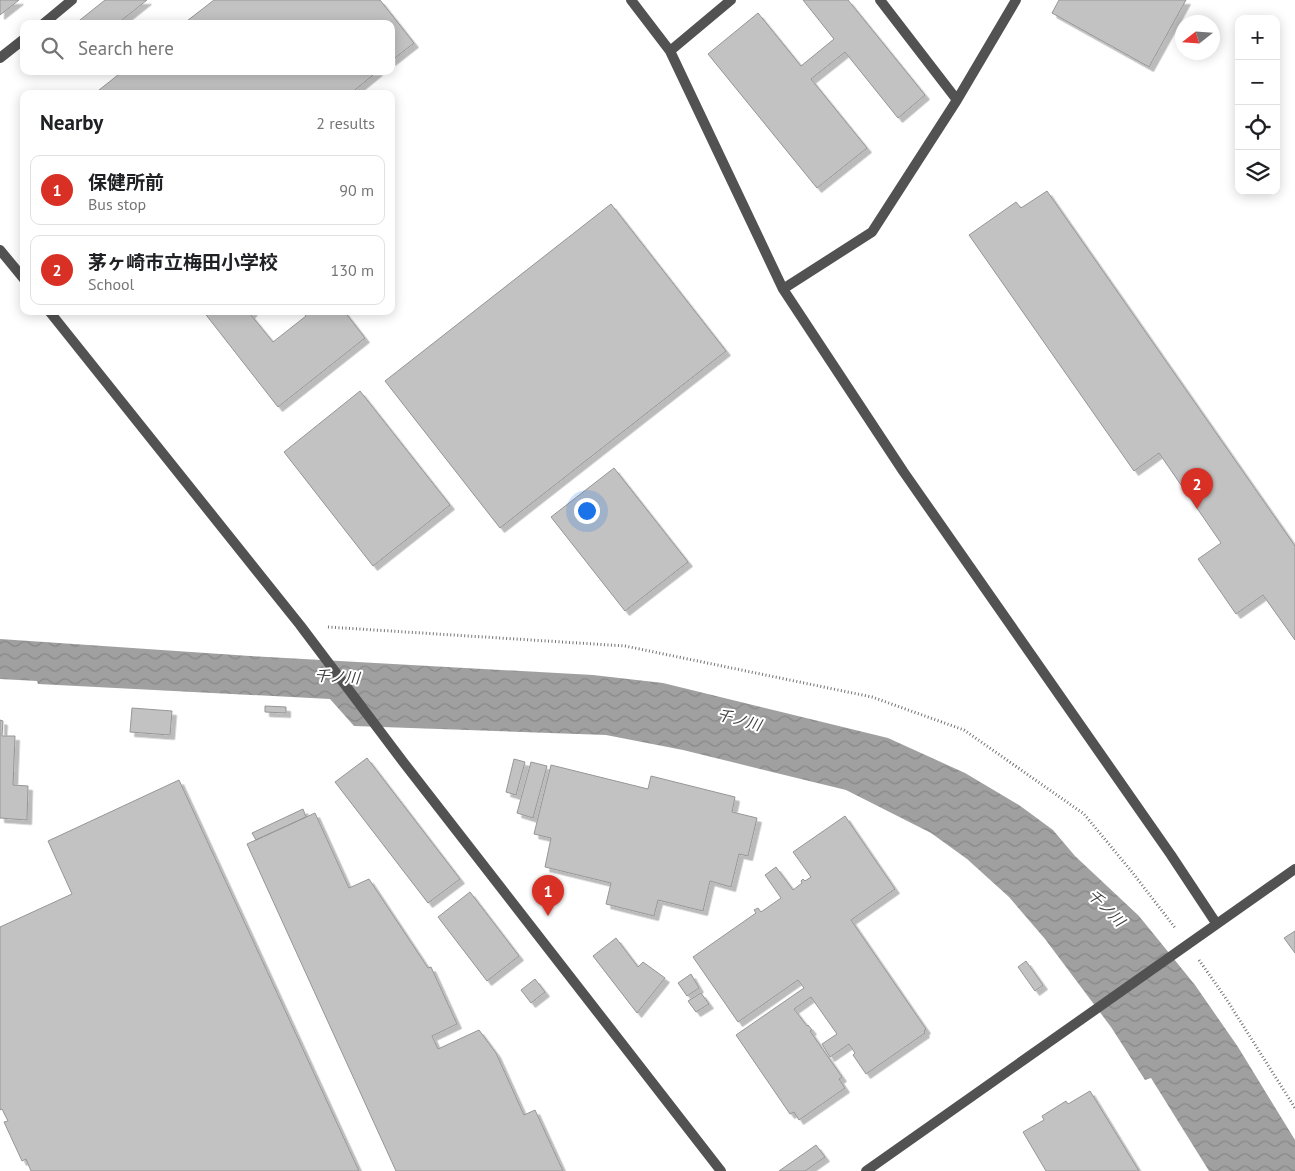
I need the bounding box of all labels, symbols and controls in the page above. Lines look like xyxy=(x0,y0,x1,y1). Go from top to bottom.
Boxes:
north arrow xyxy=(1175,15,1220,60)
map controls xyxy=(1235,15,1280,195)
button: + xyxy=(1235,15,1280,60)
search box xyxy=(20,20,395,75)
icon: search xyxy=(38,34,66,62)
text: Search here xyxy=(78,36,174,60)
button: − xyxy=(1235,60,1280,105)
button: locate xyxy=(1235,105,1280,150)
text: Nearby xyxy=(40,109,103,136)
text: 2 results xyxy=(316,113,375,133)
button: layers xyxy=(1235,150,1280,195)
text: 保健所前 xyxy=(88,170,164,194)
text: 1 xyxy=(52,180,62,200)
text: 90 m xyxy=(339,180,374,200)
text: Bus stop xyxy=(88,194,146,214)
text: 茅ヶ崎市立梅田小学校 xyxy=(88,250,278,274)
text: 2 xyxy=(52,260,62,280)
text: 130 m xyxy=(331,260,374,280)
text: School xyxy=(88,274,134,294)
pin: 2 xyxy=(1181,468,1213,509)
your location xyxy=(574,498,600,524)
water label: 千ノ川 xyxy=(314,665,362,688)
water label: 千ノ川 xyxy=(715,705,765,735)
pin: 1 xyxy=(532,875,564,916)
water label: 千ノ川 xyxy=(1084,885,1130,932)

